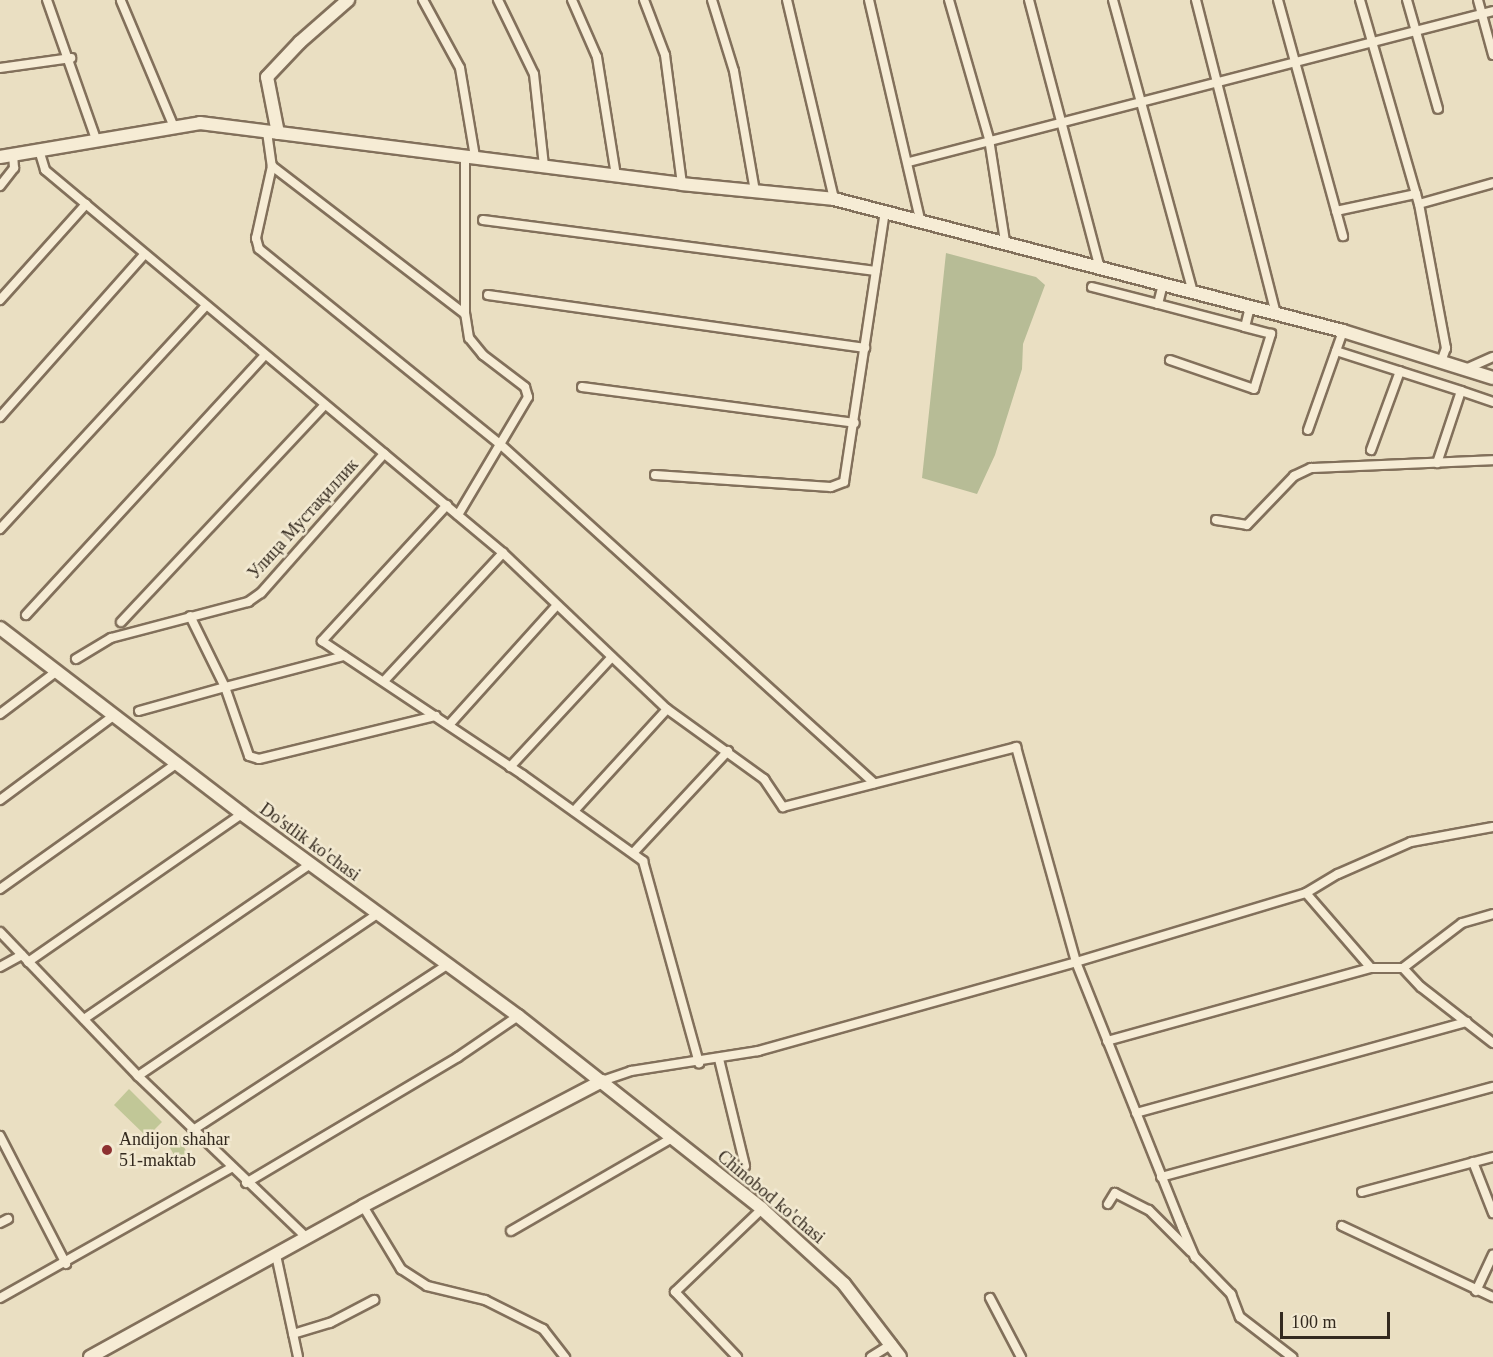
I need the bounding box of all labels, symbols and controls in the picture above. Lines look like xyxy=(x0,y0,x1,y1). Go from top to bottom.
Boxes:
street label: Улица Мустақиллик xyxy=(243,454,363,584)
street label: Do'stlik ko'chasi xyxy=(256,798,364,886)
place label: Andijon shahar 51-maktab xyxy=(119,1129,229,1172)
marker: Andijon shahar 51-maktab xyxy=(100,1143,114,1157)
street label: Chinobod ko'chasi xyxy=(713,1146,829,1248)
scale bar xyxy=(1283,1300,1392,1338)
text: 100 m xyxy=(1291,1312,1337,1332)

